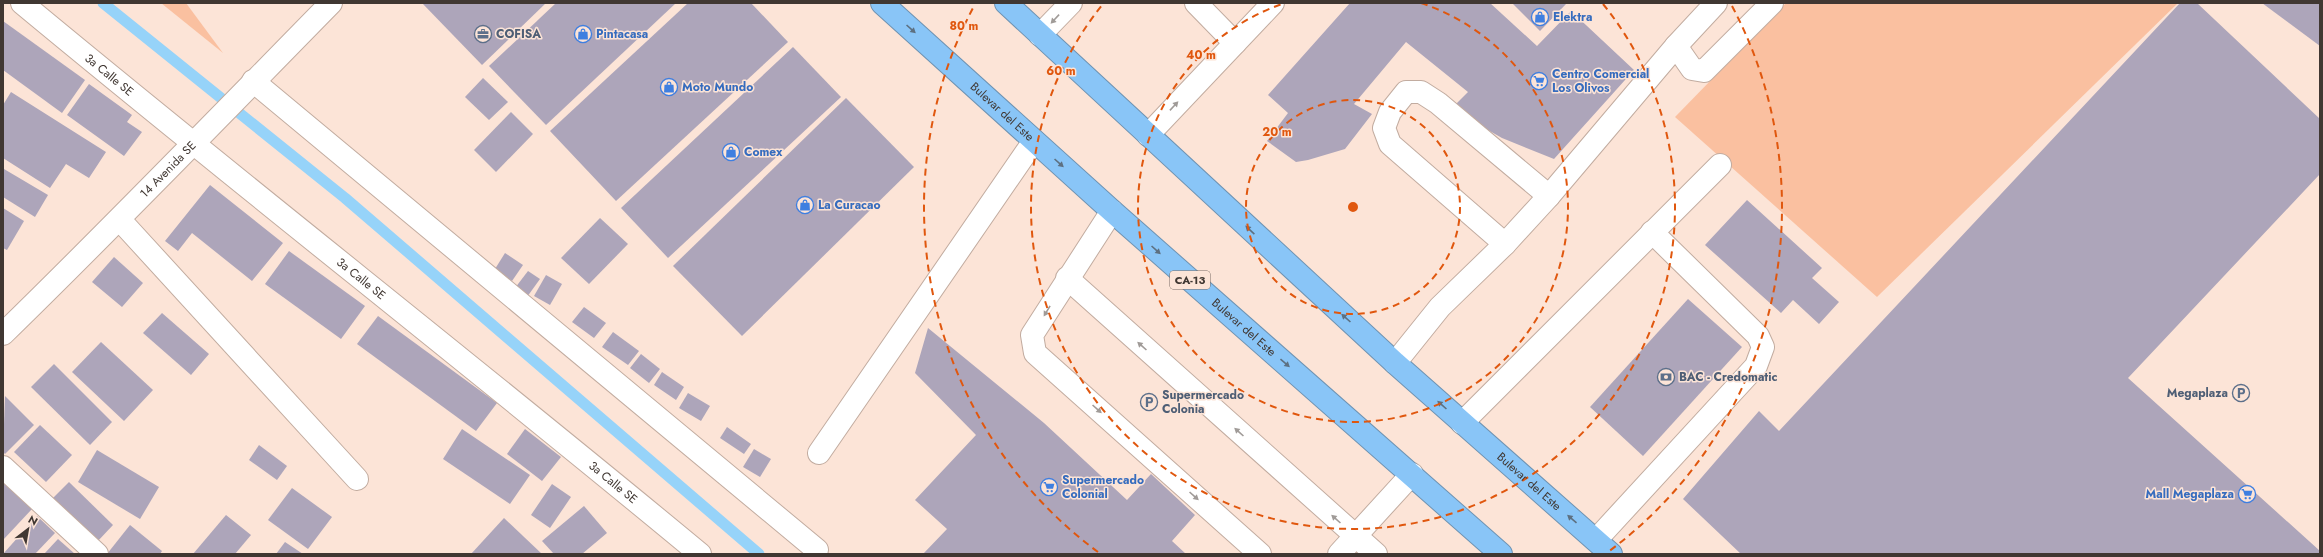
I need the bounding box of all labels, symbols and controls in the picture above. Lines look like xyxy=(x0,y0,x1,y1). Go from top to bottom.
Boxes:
shop icon: Elektra xyxy=(1530,7,1550,27)
place label: Elektra xyxy=(1553,8,1593,26)
one-way arrow xyxy=(1051,14,1060,24)
text: 80 m xyxy=(950,17,979,35)
office icon: COFISA xyxy=(473,24,493,44)
shop icon: Pintacasa xyxy=(573,24,593,44)
one-way arrow xyxy=(906,24,915,33)
place label: COFISA xyxy=(496,25,541,43)
place label: Pintacasa xyxy=(596,25,648,43)
text: 40 m xyxy=(1186,46,1216,64)
street label: 3a Calle SE xyxy=(81,49,138,100)
text: 60 m xyxy=(1046,62,1076,80)
place label: Centro Comercial Los Olivos xyxy=(1552,65,1649,97)
supermarket icon: Centro Comercial Los Olivos xyxy=(1529,71,1549,91)
shop icon: Moto Mundo xyxy=(659,77,679,97)
place label: Moto Mundo xyxy=(682,78,753,96)
street label: Bulevar del Este xyxy=(966,78,1038,145)
one-way arrow xyxy=(1169,101,1179,111)
text: 20 m xyxy=(1262,123,1292,141)
street label: 14 Avenida SE xyxy=(136,137,200,202)
shop icon: Comex xyxy=(721,142,741,162)
place label: Comex xyxy=(744,143,783,161)
one-way arrow xyxy=(1054,159,1064,168)
shop icon: La Curacao xyxy=(795,195,815,215)
place label: La Curacao xyxy=(818,196,881,214)
centre of rings xyxy=(1346,200,1360,214)
one-way arrow xyxy=(1245,225,1255,235)
one-way arrow xyxy=(1151,245,1161,255)
street label: 3a Calle SE xyxy=(333,253,390,304)
road number: CA-13 xyxy=(1170,271,1210,289)
street label: Bulevar del Este xyxy=(1208,294,1280,361)
one-way arrow xyxy=(1043,306,1050,317)
one-way arrow xyxy=(1341,313,1351,323)
one-way arrow xyxy=(1137,341,1147,350)
one-way arrow xyxy=(1280,359,1291,368)
bank icon: BAC - Credomatic xyxy=(1656,367,1676,387)
place label: BAC - Credomatic xyxy=(1679,368,1777,386)
parking icon: Megaplaza xyxy=(2231,383,2251,403)
place label: Megaplaza xyxy=(2167,384,2228,402)
place label: Supermercado Colonia xyxy=(1162,386,1244,418)
parking icon: Supermercado Colonia xyxy=(1139,392,1159,412)
one-way arrow xyxy=(1437,401,1447,410)
one-way arrow xyxy=(1093,404,1102,413)
one-way arrow xyxy=(1234,428,1244,437)
street label: Bulevar del Este xyxy=(1493,448,1565,515)
street label: 3a Calle SE xyxy=(585,457,641,508)
place label: Supermercado Colonial xyxy=(1062,471,1144,503)
supermarket icon: Supermercado Colonial xyxy=(1039,477,1059,497)
supermarket icon: Mall Megaplaza xyxy=(2237,484,2257,504)
place label: Mall Megaplaza xyxy=(2146,485,2234,503)
one-way arrow xyxy=(1189,491,1200,500)
north arrow xyxy=(8,509,48,549)
text: N xyxy=(25,511,41,530)
one-way arrow xyxy=(1331,514,1341,523)
one-way arrow xyxy=(1566,514,1577,523)

